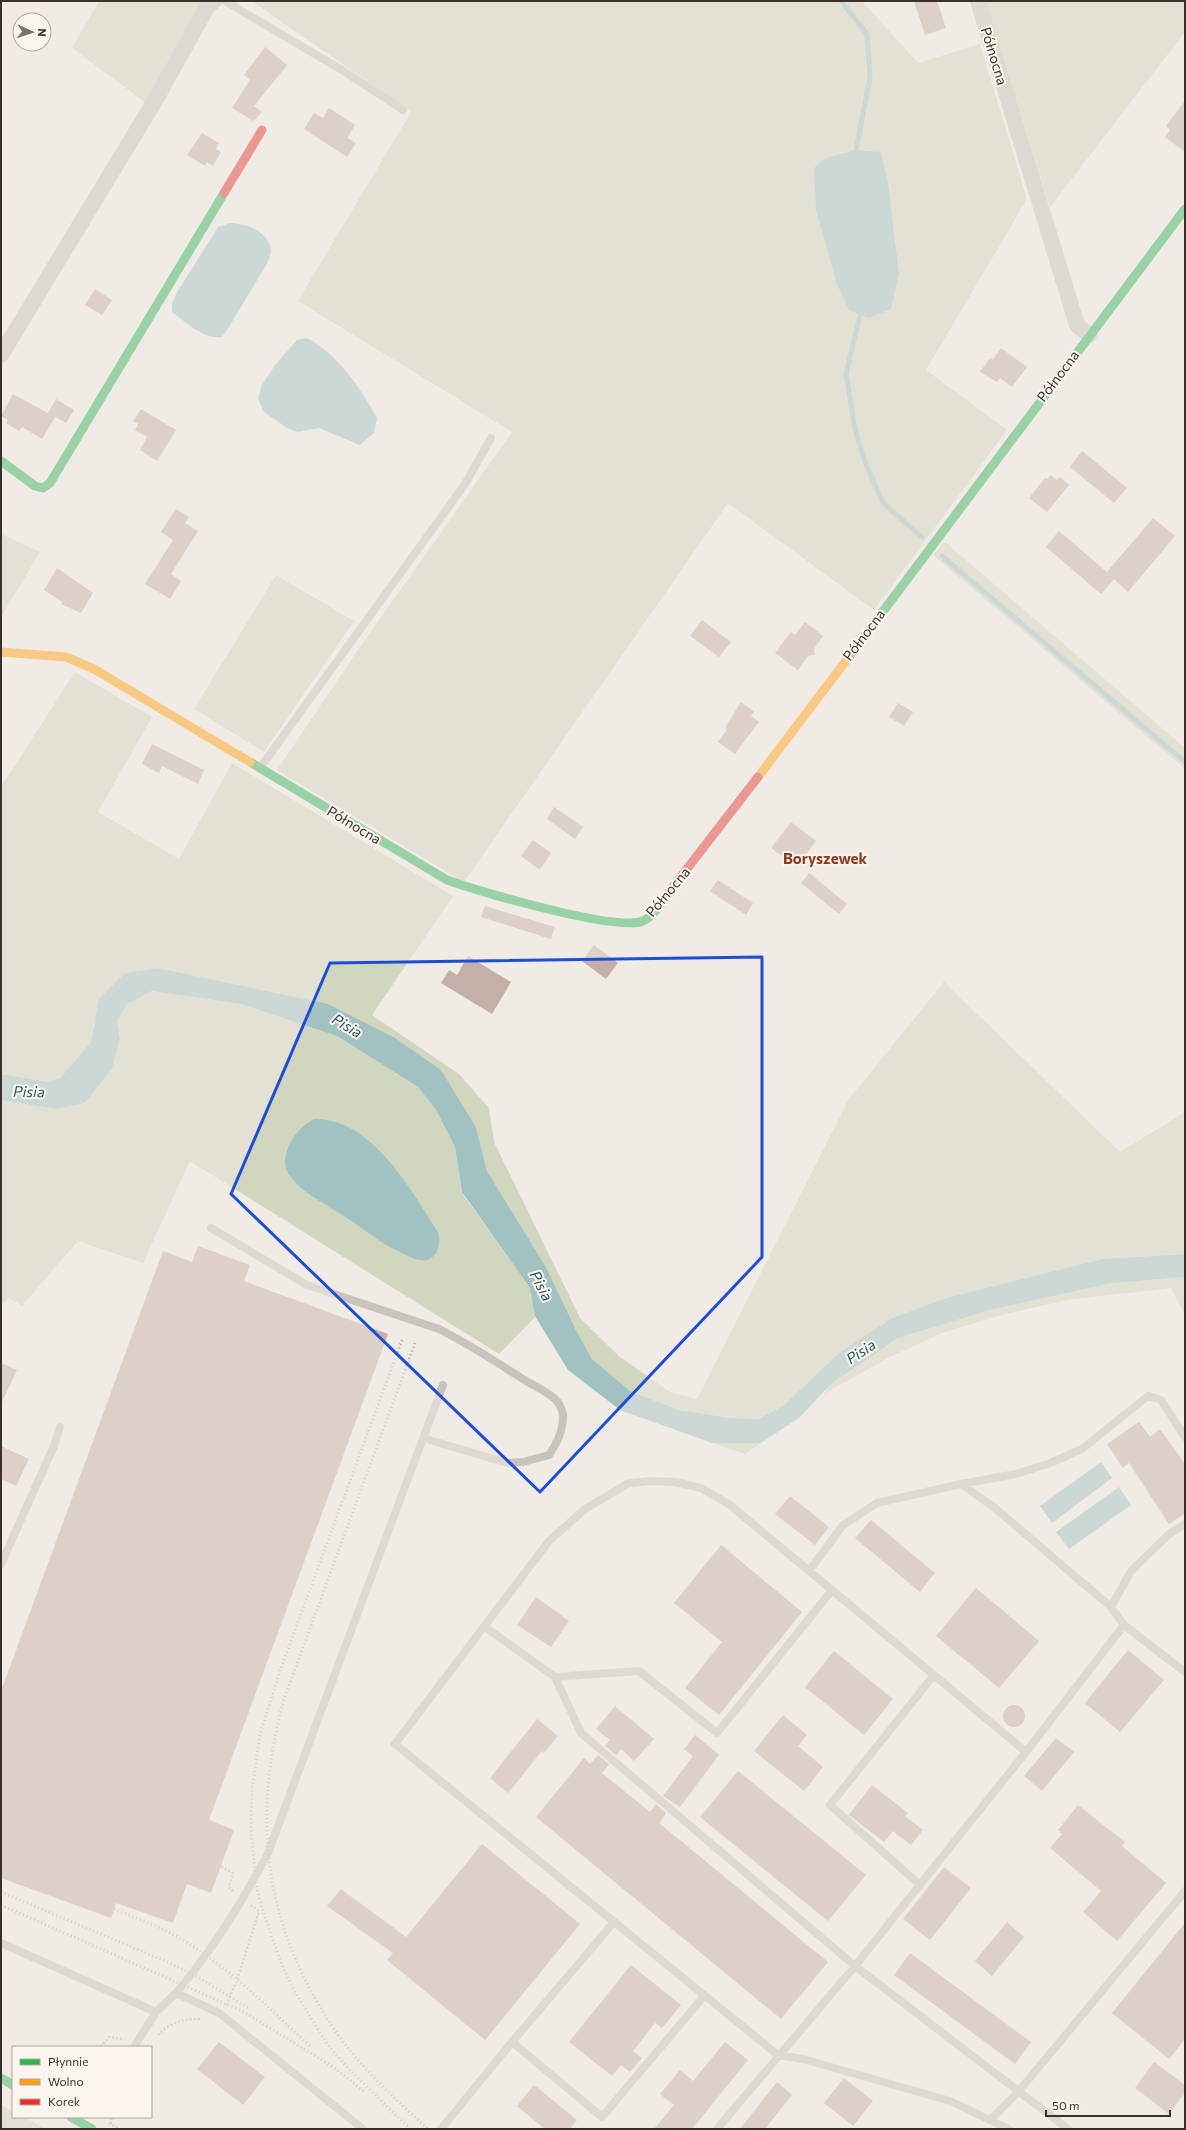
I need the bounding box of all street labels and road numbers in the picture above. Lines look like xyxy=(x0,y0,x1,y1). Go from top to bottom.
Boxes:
street label: Północna xyxy=(978,25,1011,87)
street label: Północna xyxy=(1033,347,1082,405)
street label: Północna xyxy=(839,606,888,664)
street label: Północna xyxy=(324,802,384,847)
street label: Północna xyxy=(642,863,693,920)

